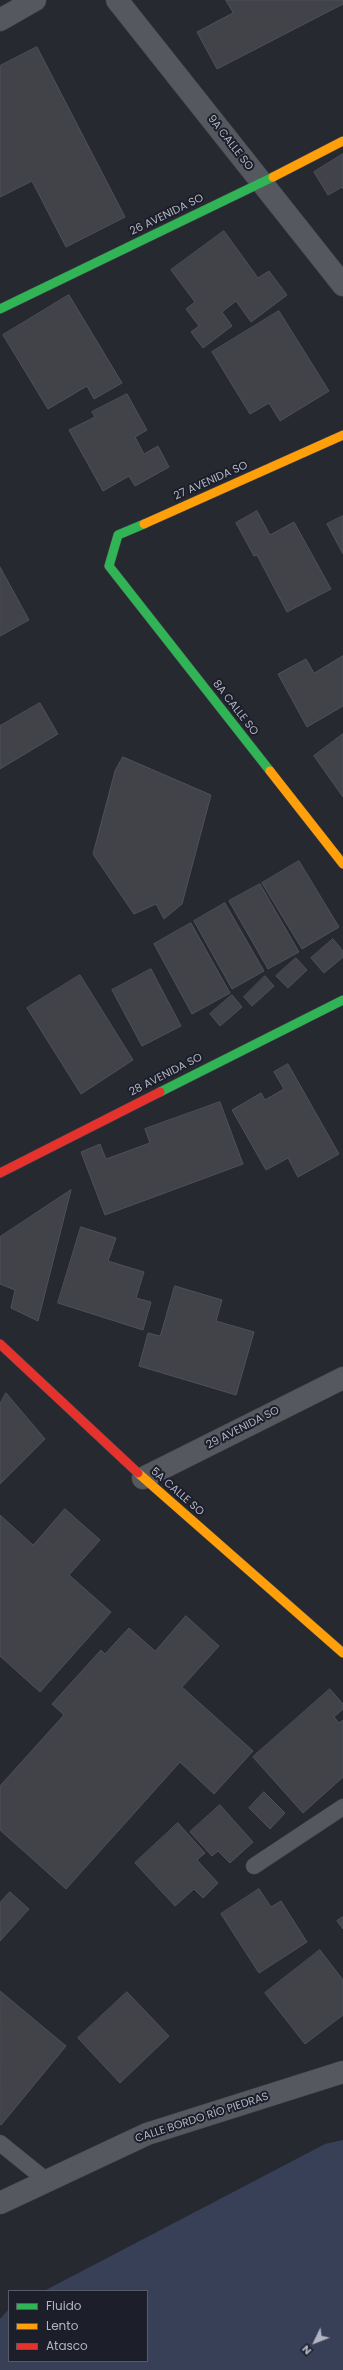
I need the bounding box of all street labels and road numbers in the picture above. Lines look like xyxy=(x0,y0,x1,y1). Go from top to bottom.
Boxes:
street label: 9A CALLE SO xyxy=(204,113,256,173)
street label: 26 AVENIDA SO xyxy=(128,191,206,239)
street label: 27 AVENIDA SO xyxy=(172,459,250,503)
street label: 8A CALLE SO xyxy=(209,678,261,738)
street label: 28 AVENIDA SO xyxy=(127,1051,205,1099)
street label: 29 AVENIDA SO xyxy=(204,1404,282,1452)
street label: 5A CALLE SO xyxy=(148,1465,206,1519)
street label: CALLE BORDO RÍO PIEDRAS xyxy=(134,2090,270,2146)

